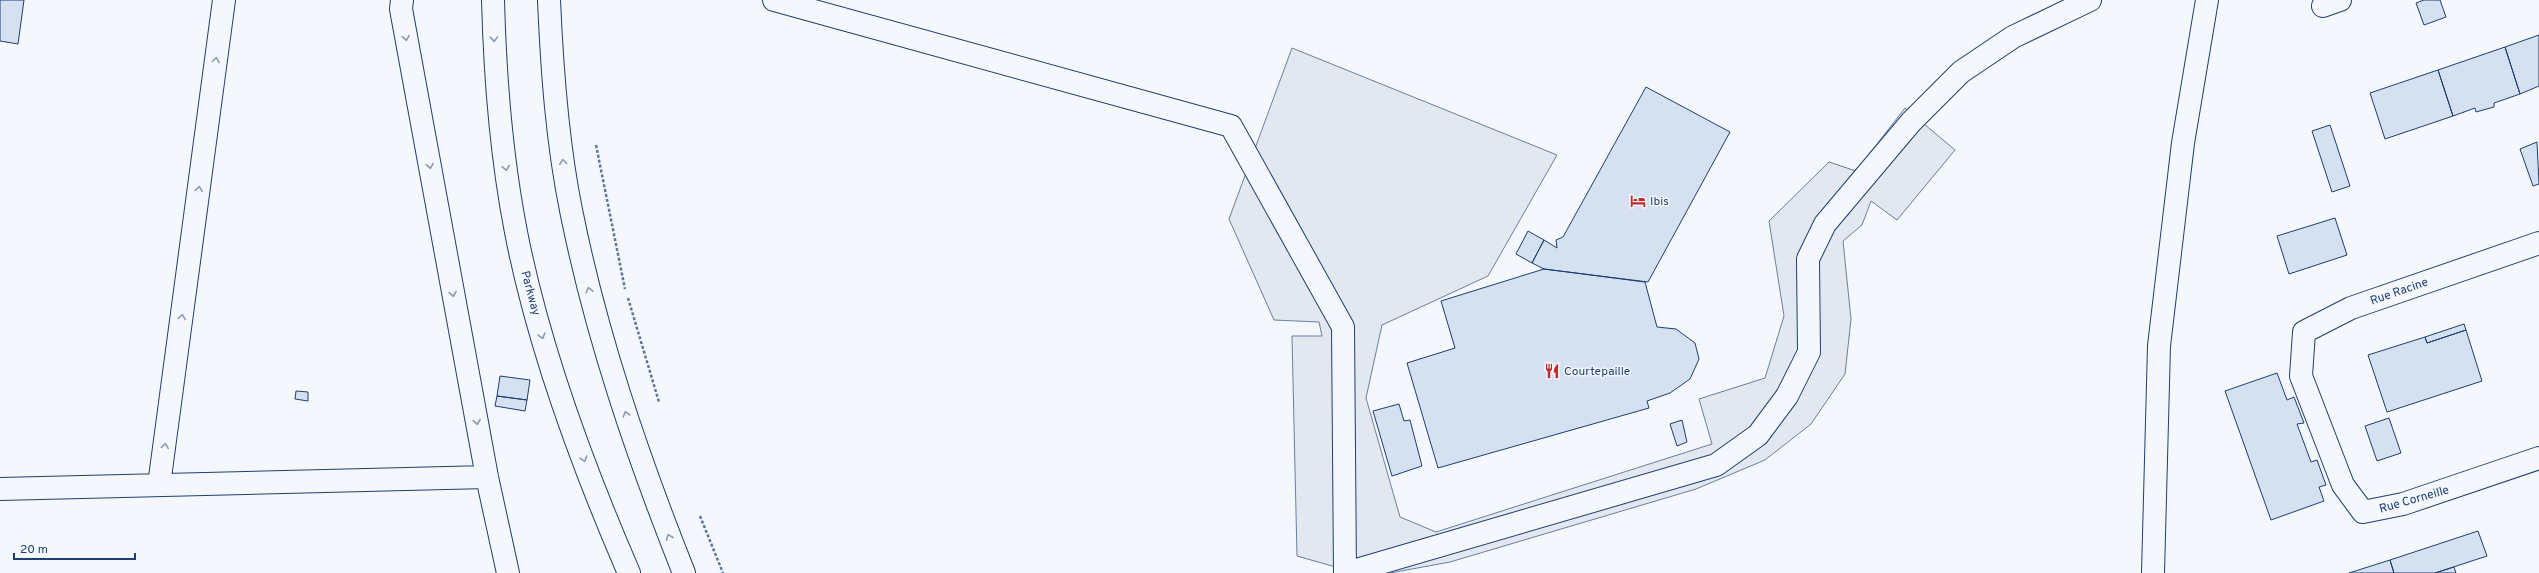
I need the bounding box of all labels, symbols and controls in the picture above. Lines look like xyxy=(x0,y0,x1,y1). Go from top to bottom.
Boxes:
one-way arrow xyxy=(402,35,410,42)
one-way arrow xyxy=(490,36,498,42)
one-way arrow xyxy=(211,57,220,63)
one-way arrow xyxy=(559,159,568,165)
one-way arrow xyxy=(425,163,434,169)
one-way arrow xyxy=(501,165,510,171)
one-way arrow xyxy=(194,186,203,192)
hotel icon: Ibis xyxy=(1629,192,1647,210)
place label: Ibis xyxy=(1650,194,1669,210)
street label: Parkway xyxy=(516,269,544,317)
street label: Rue Racine xyxy=(2368,275,2431,309)
one-way arrow xyxy=(586,286,594,293)
one-way arrow xyxy=(449,291,457,297)
one-way arrow xyxy=(177,314,186,321)
one-way arrow xyxy=(537,332,546,339)
restaurant icon: Courtepaille xyxy=(1543,362,1561,380)
place label: Courtepaille xyxy=(1564,364,1630,380)
one-way arrow xyxy=(622,411,631,418)
one-way arrow xyxy=(472,419,481,425)
one-way arrow xyxy=(160,443,169,449)
one-way arrow xyxy=(579,456,587,463)
street label: Rue Corneille xyxy=(2377,482,2451,518)
one-way arrow xyxy=(666,533,674,540)
scale bar xyxy=(14,535,135,561)
text: 20 m xyxy=(20,542,48,558)

